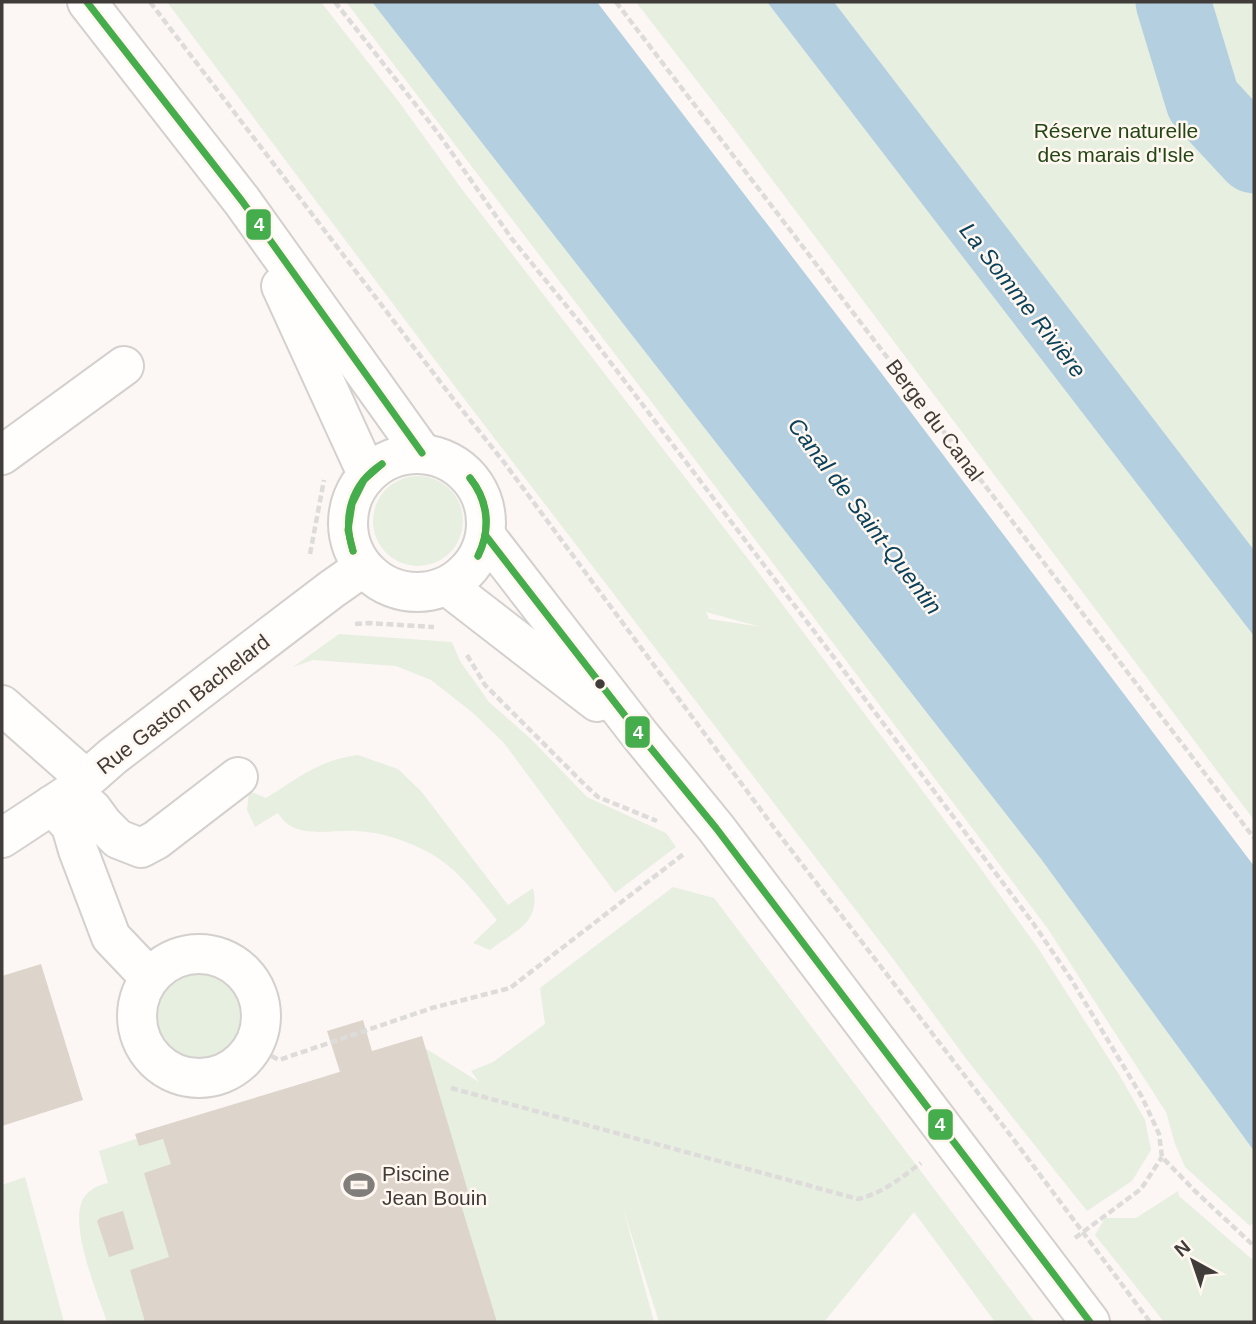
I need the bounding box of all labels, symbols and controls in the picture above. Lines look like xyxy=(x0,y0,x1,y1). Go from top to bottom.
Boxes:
park label: Réserve naturelle des marais d'Isle xyxy=(1034,119,1198,166)
line badge: 4 xyxy=(245,208,272,241)
text: 4 xyxy=(254,214,265,235)
water label: La Somme Rivière xyxy=(955,217,1091,383)
street label: Berge du Canal xyxy=(882,355,988,485)
water label: Canal de Saint-Quentin xyxy=(783,413,947,619)
street label: Rue Gaston Bachelard xyxy=(92,630,274,778)
unlabelled marker xyxy=(593,677,607,691)
line badge: 4 xyxy=(624,715,651,749)
text: 4 xyxy=(633,722,644,743)
line badge: 4 xyxy=(927,1108,954,1141)
text: 4 xyxy=(935,1114,946,1135)
place label: Piscine Jean Bouin xyxy=(382,1162,487,1209)
sports icon: Piscine Jean Bouin xyxy=(342,1168,376,1202)
north arrow xyxy=(1158,1226,1228,1296)
text: N xyxy=(1170,1236,1194,1261)

